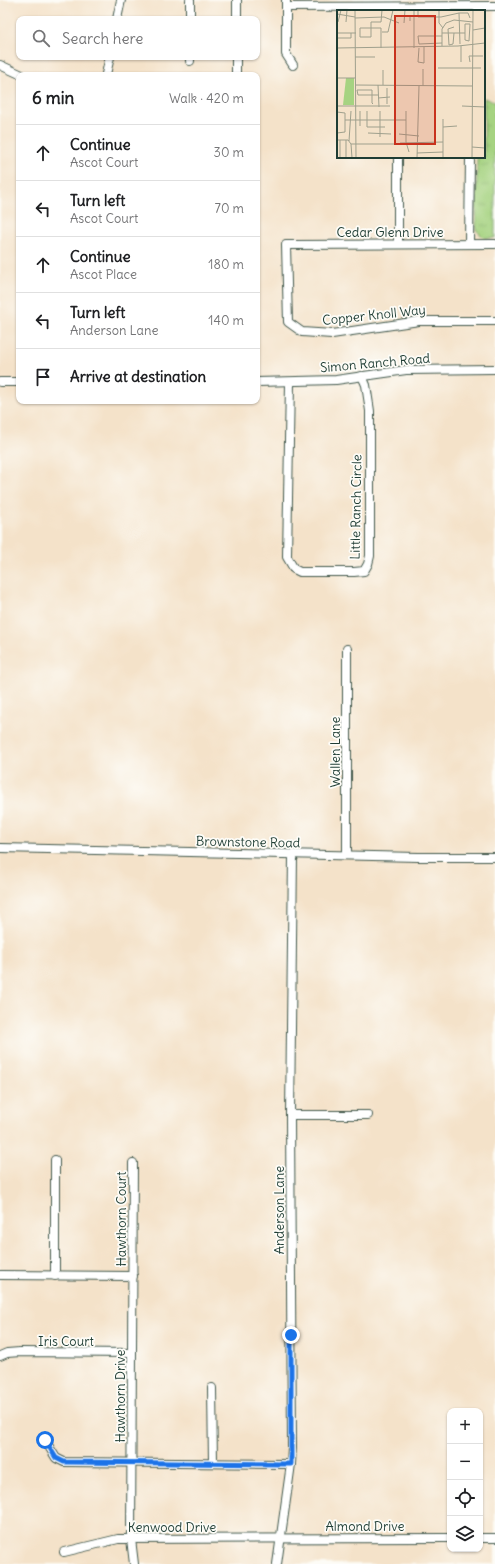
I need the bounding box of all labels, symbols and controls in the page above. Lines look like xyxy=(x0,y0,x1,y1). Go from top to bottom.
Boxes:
inset map xyxy=(337,10,485,158)
search box xyxy=(16,16,260,60)
icon: search xyxy=(30,27,52,49)
text: Search here xyxy=(62,29,143,48)
text: 6 min xyxy=(32,87,74,109)
text: Walk · 420 m xyxy=(169,90,244,107)
text: Continue xyxy=(70,135,131,154)
icon: ahead xyxy=(32,142,54,164)
text: 30 m xyxy=(214,144,244,161)
text: Ascot Court xyxy=(70,154,138,171)
text: Turn left xyxy=(70,191,125,210)
icon: left xyxy=(32,198,54,220)
text: 70 m xyxy=(215,200,244,217)
text: Ascot Court xyxy=(70,210,138,227)
street label: Cedar Glenn Drive xyxy=(337,224,443,241)
text: Continue xyxy=(70,247,131,266)
icon: ahead xyxy=(32,254,54,276)
text: 180 m xyxy=(208,256,244,273)
text: Ascot Place xyxy=(70,266,137,283)
street label: Copper Knoll Way xyxy=(321,301,427,329)
text: Turn left xyxy=(70,303,125,322)
icon: left xyxy=(32,310,54,332)
text: 140 m xyxy=(208,312,244,329)
text: Anderson Lane xyxy=(70,322,159,339)
street label: Simon Ranch Road xyxy=(319,350,431,376)
icon: arrive xyxy=(32,366,54,388)
text: Arrive at destination xyxy=(70,367,206,386)
street label: Little Ranch Circle xyxy=(347,454,365,560)
street label: Wallen Lane xyxy=(327,716,344,788)
street label: Brownstone Road xyxy=(196,833,301,851)
street label: Anderson Lane xyxy=(271,1166,288,1254)
street label: Hawthorn Court xyxy=(113,1171,130,1267)
route end xyxy=(282,1326,300,1344)
street label: Iris Court xyxy=(38,1333,95,1350)
street label: Hawthorn Drive xyxy=(112,1350,129,1442)
map controls xyxy=(447,1408,483,1552)
button: + xyxy=(447,1408,483,1444)
route start xyxy=(36,1431,54,1449)
button: − xyxy=(447,1444,483,1480)
button: locate xyxy=(447,1480,483,1516)
button: layers xyxy=(447,1516,483,1552)
street label: Almond Drive xyxy=(326,1518,404,1535)
street label: Kenwood Drive xyxy=(128,1519,216,1536)

